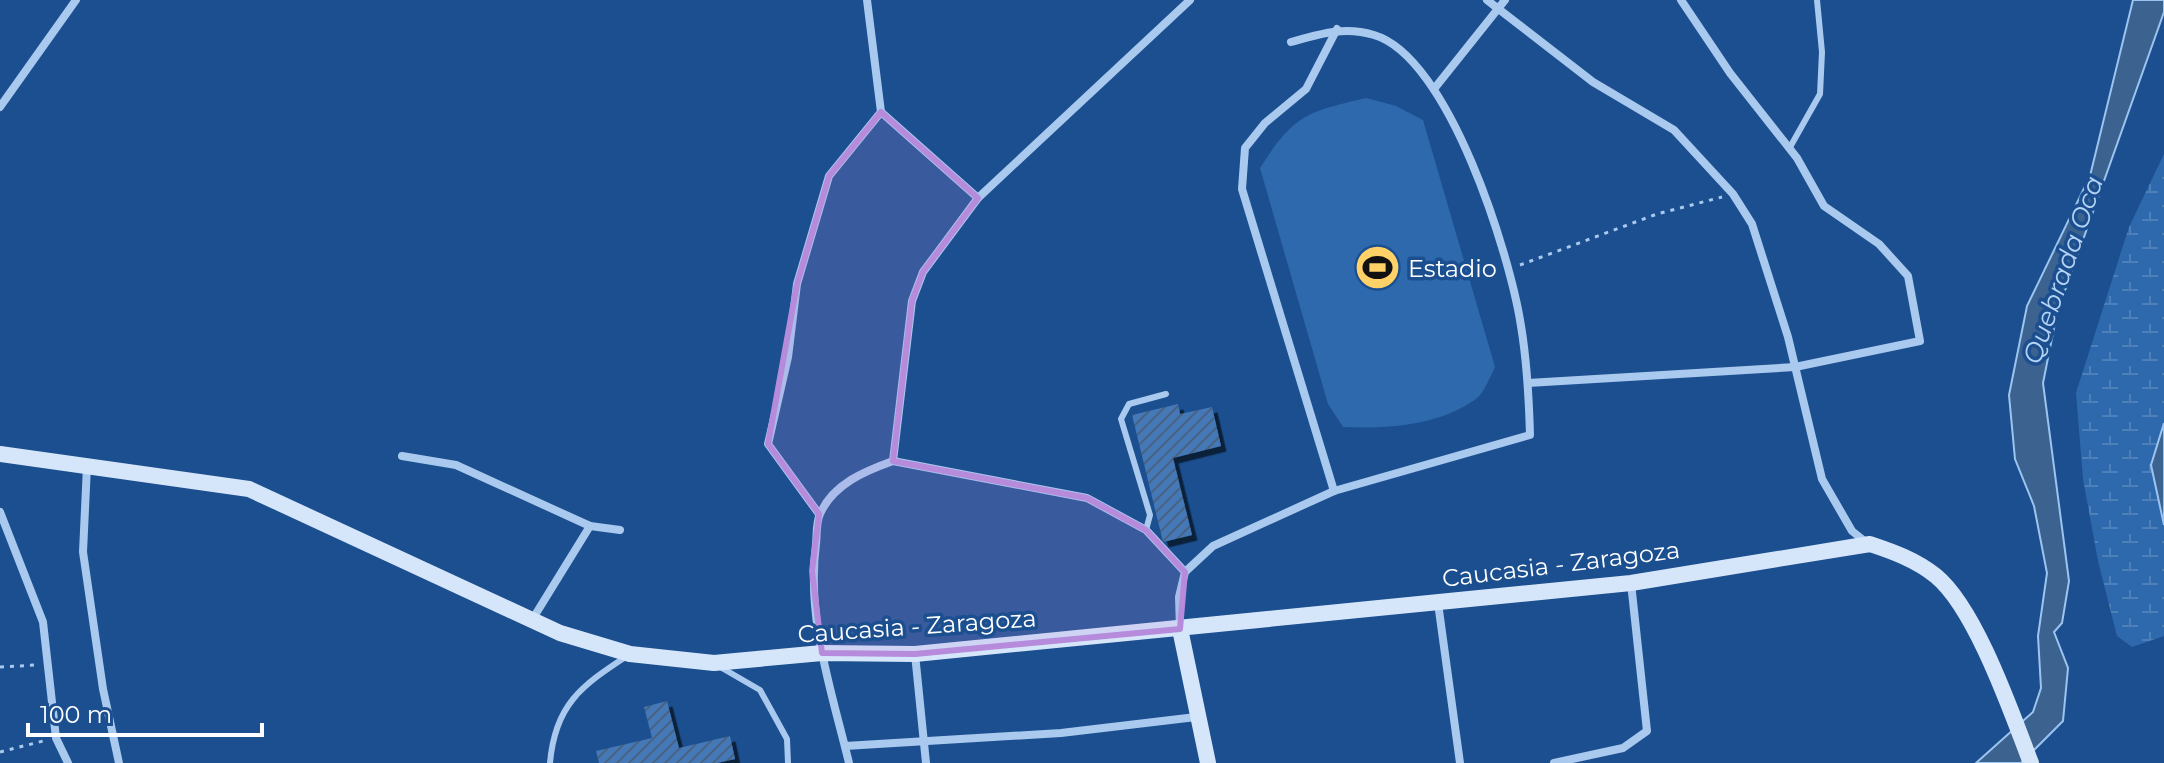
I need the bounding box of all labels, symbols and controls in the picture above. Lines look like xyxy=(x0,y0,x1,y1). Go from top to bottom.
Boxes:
water label: Quebrada Oca xyxy=(2016,172,2110,368)
sports icon: Estadio xyxy=(1353,244,1401,292)
place label: Estadio xyxy=(1408,254,1497,283)
street label: Caucasia - Zaragoza xyxy=(1441,535,1681,593)
street label: Caucasia - Zaragoza xyxy=(797,603,1037,649)
scale bar xyxy=(28,687,262,737)
text: 100 m xyxy=(40,700,112,729)

